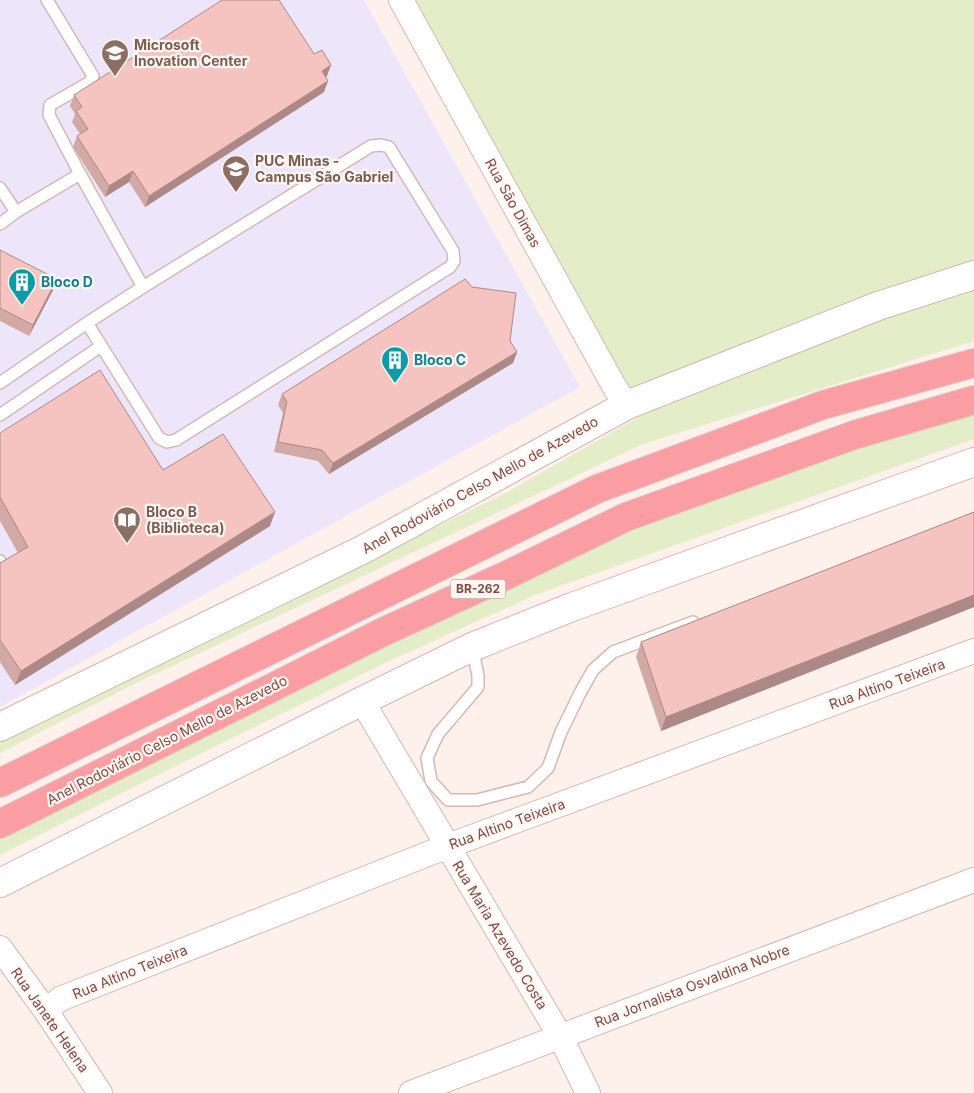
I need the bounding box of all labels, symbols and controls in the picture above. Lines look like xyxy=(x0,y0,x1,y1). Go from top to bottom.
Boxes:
place label: Microsoft Inovation Center xyxy=(134,36,248,69)
school or university icon: Microsoft Inovation Center xyxy=(100,38,130,77)
place label: PUC Minas - Campus São Gabriel xyxy=(255,152,393,185)
school or university icon: PUC Minas - Campus São Gabriel xyxy=(221,154,251,193)
street label: Rua São Dimas xyxy=(482,155,545,250)
building icon: Bloco D xyxy=(7,267,37,306)
place label: Bloco D xyxy=(41,273,93,290)
building icon: Bloco C xyxy=(380,345,410,384)
place label: Bloco C xyxy=(414,351,466,368)
street label: Anel Rodoviário Celso Mello de Azevedo xyxy=(359,412,601,557)
place label: Bloco B (Biblioteca) xyxy=(146,503,224,536)
library icon: Bloco B (Biblioteca) xyxy=(112,505,142,544)
road number: BR-262 xyxy=(450,580,506,598)
street label: Rua Altino Teixeira xyxy=(826,655,947,712)
street label: Anel Rodoviário Celso Mello de Azevedo xyxy=(44,671,290,808)
street label: Rua Altino Teixeira xyxy=(446,795,567,852)
street label: Rua Maria Azevedo Costa xyxy=(449,857,552,1012)
street label: Rua Jornalista Osvaldina Nobre xyxy=(592,940,792,1031)
street label: Rua Altino Teixeira xyxy=(70,941,190,1002)
street label: Rua Janete Helena xyxy=(8,964,93,1075)

